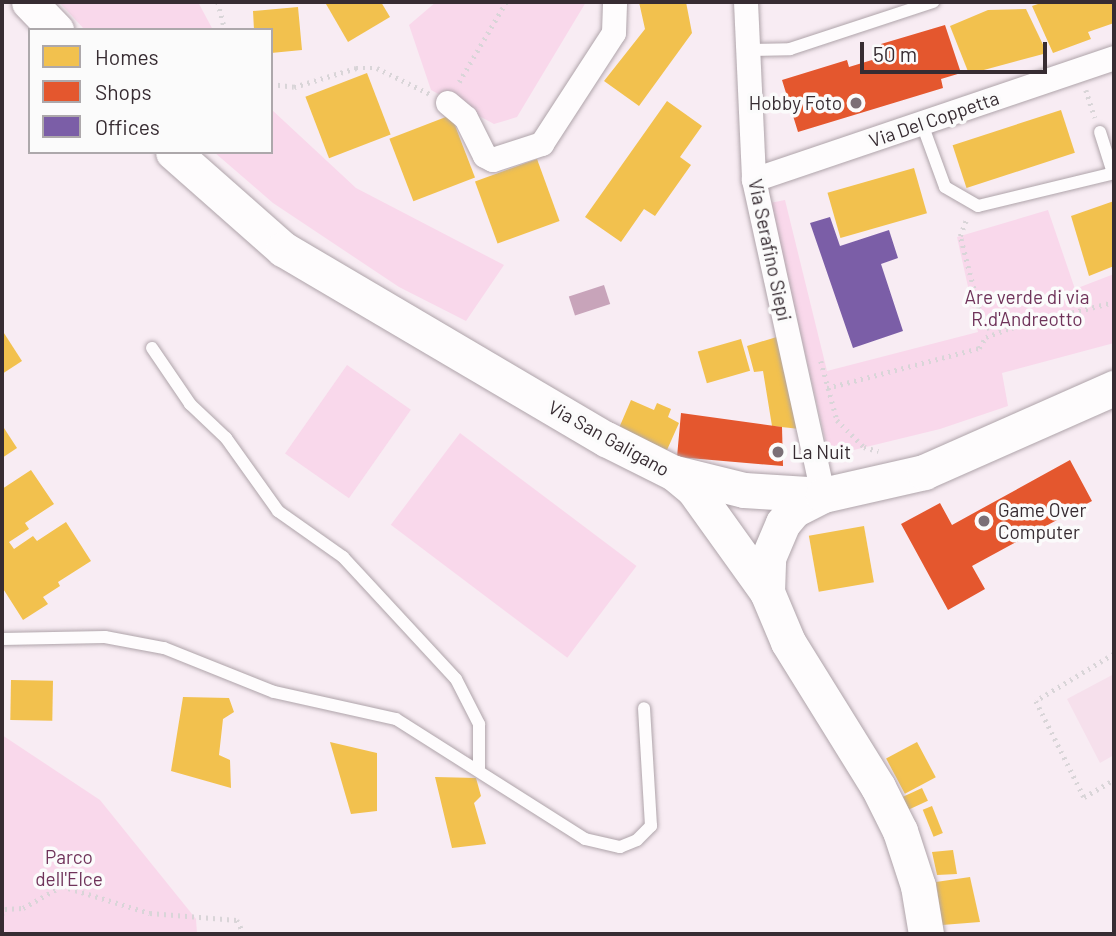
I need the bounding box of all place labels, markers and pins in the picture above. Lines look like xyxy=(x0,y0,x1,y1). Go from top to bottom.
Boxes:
place label: Hobby Foto xyxy=(749,92,842,114)
marker: Hobby Foto xyxy=(848,95,864,111)
place label: La Nuit xyxy=(792,441,851,463)
marker: La Nuit xyxy=(770,444,786,460)
place label: Game Over Computer xyxy=(998,499,1086,543)
marker: Game Over Computer xyxy=(976,513,992,529)

